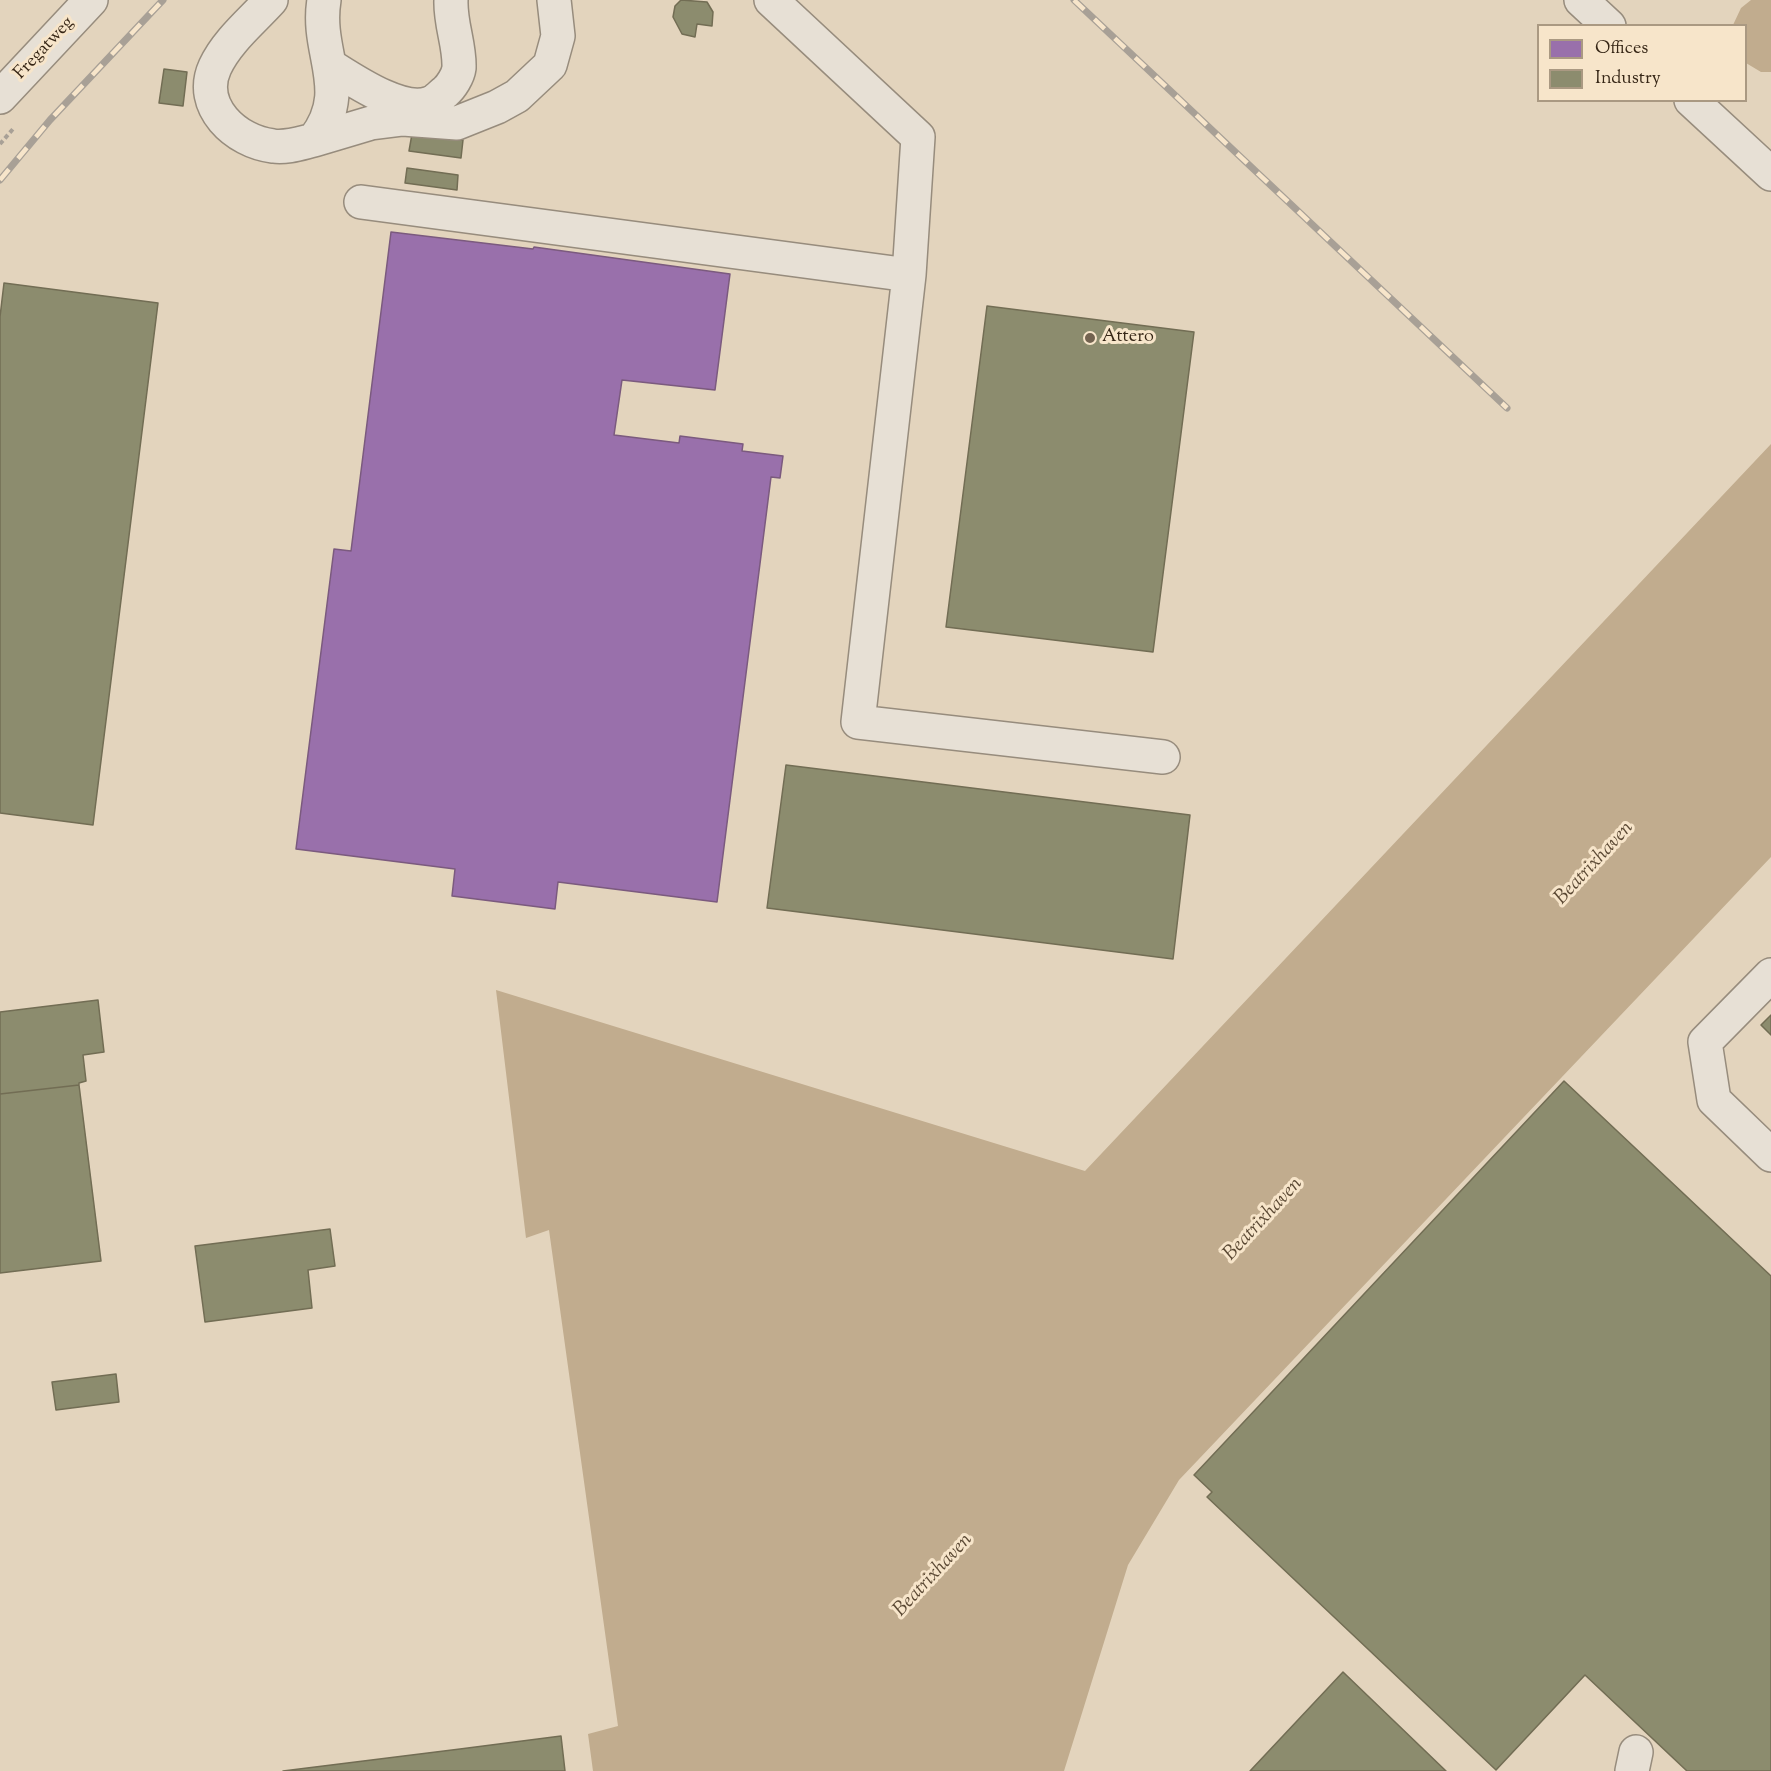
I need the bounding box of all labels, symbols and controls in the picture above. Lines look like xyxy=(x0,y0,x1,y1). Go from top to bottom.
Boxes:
street label: Fregatweg xyxy=(10,13,80,85)
legend xyxy=(1537,24,1747,102)
text: Offices xyxy=(1595,36,1648,62)
text: Industry xyxy=(1595,66,1661,92)
place label: Attero xyxy=(1102,327,1154,349)
marker: Attero xyxy=(1083,331,1097,345)
water label: Beatrixhaven xyxy=(1550,817,1640,911)
water label: Beatrixhaven xyxy=(1219,1173,1309,1267)
water label: Beatrixhaven xyxy=(889,1529,979,1623)

